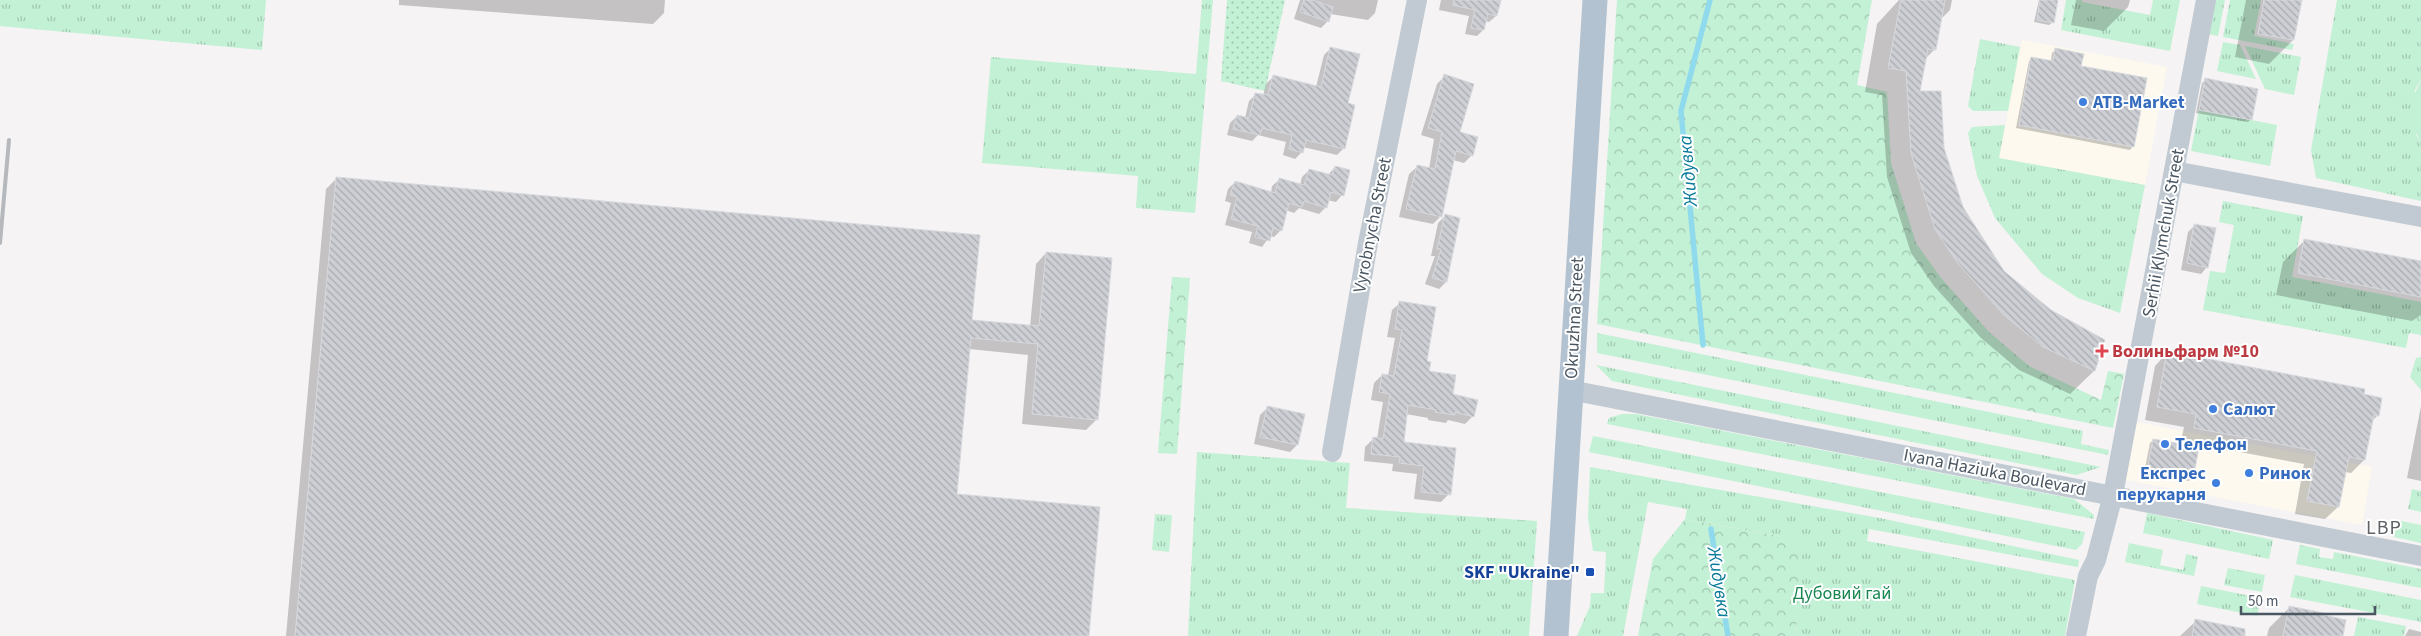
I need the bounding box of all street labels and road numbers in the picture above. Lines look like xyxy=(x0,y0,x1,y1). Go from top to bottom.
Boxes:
street label: Serhii Klymchuk Street xyxy=(2136,147,2191,319)
street label: Vyrobnycha Street xyxy=(1347,155,1398,295)
street label: Okruzhna Street xyxy=(1559,256,1590,380)
street label: Ivana Haziuka Boulevard xyxy=(1902,443,2088,502)

